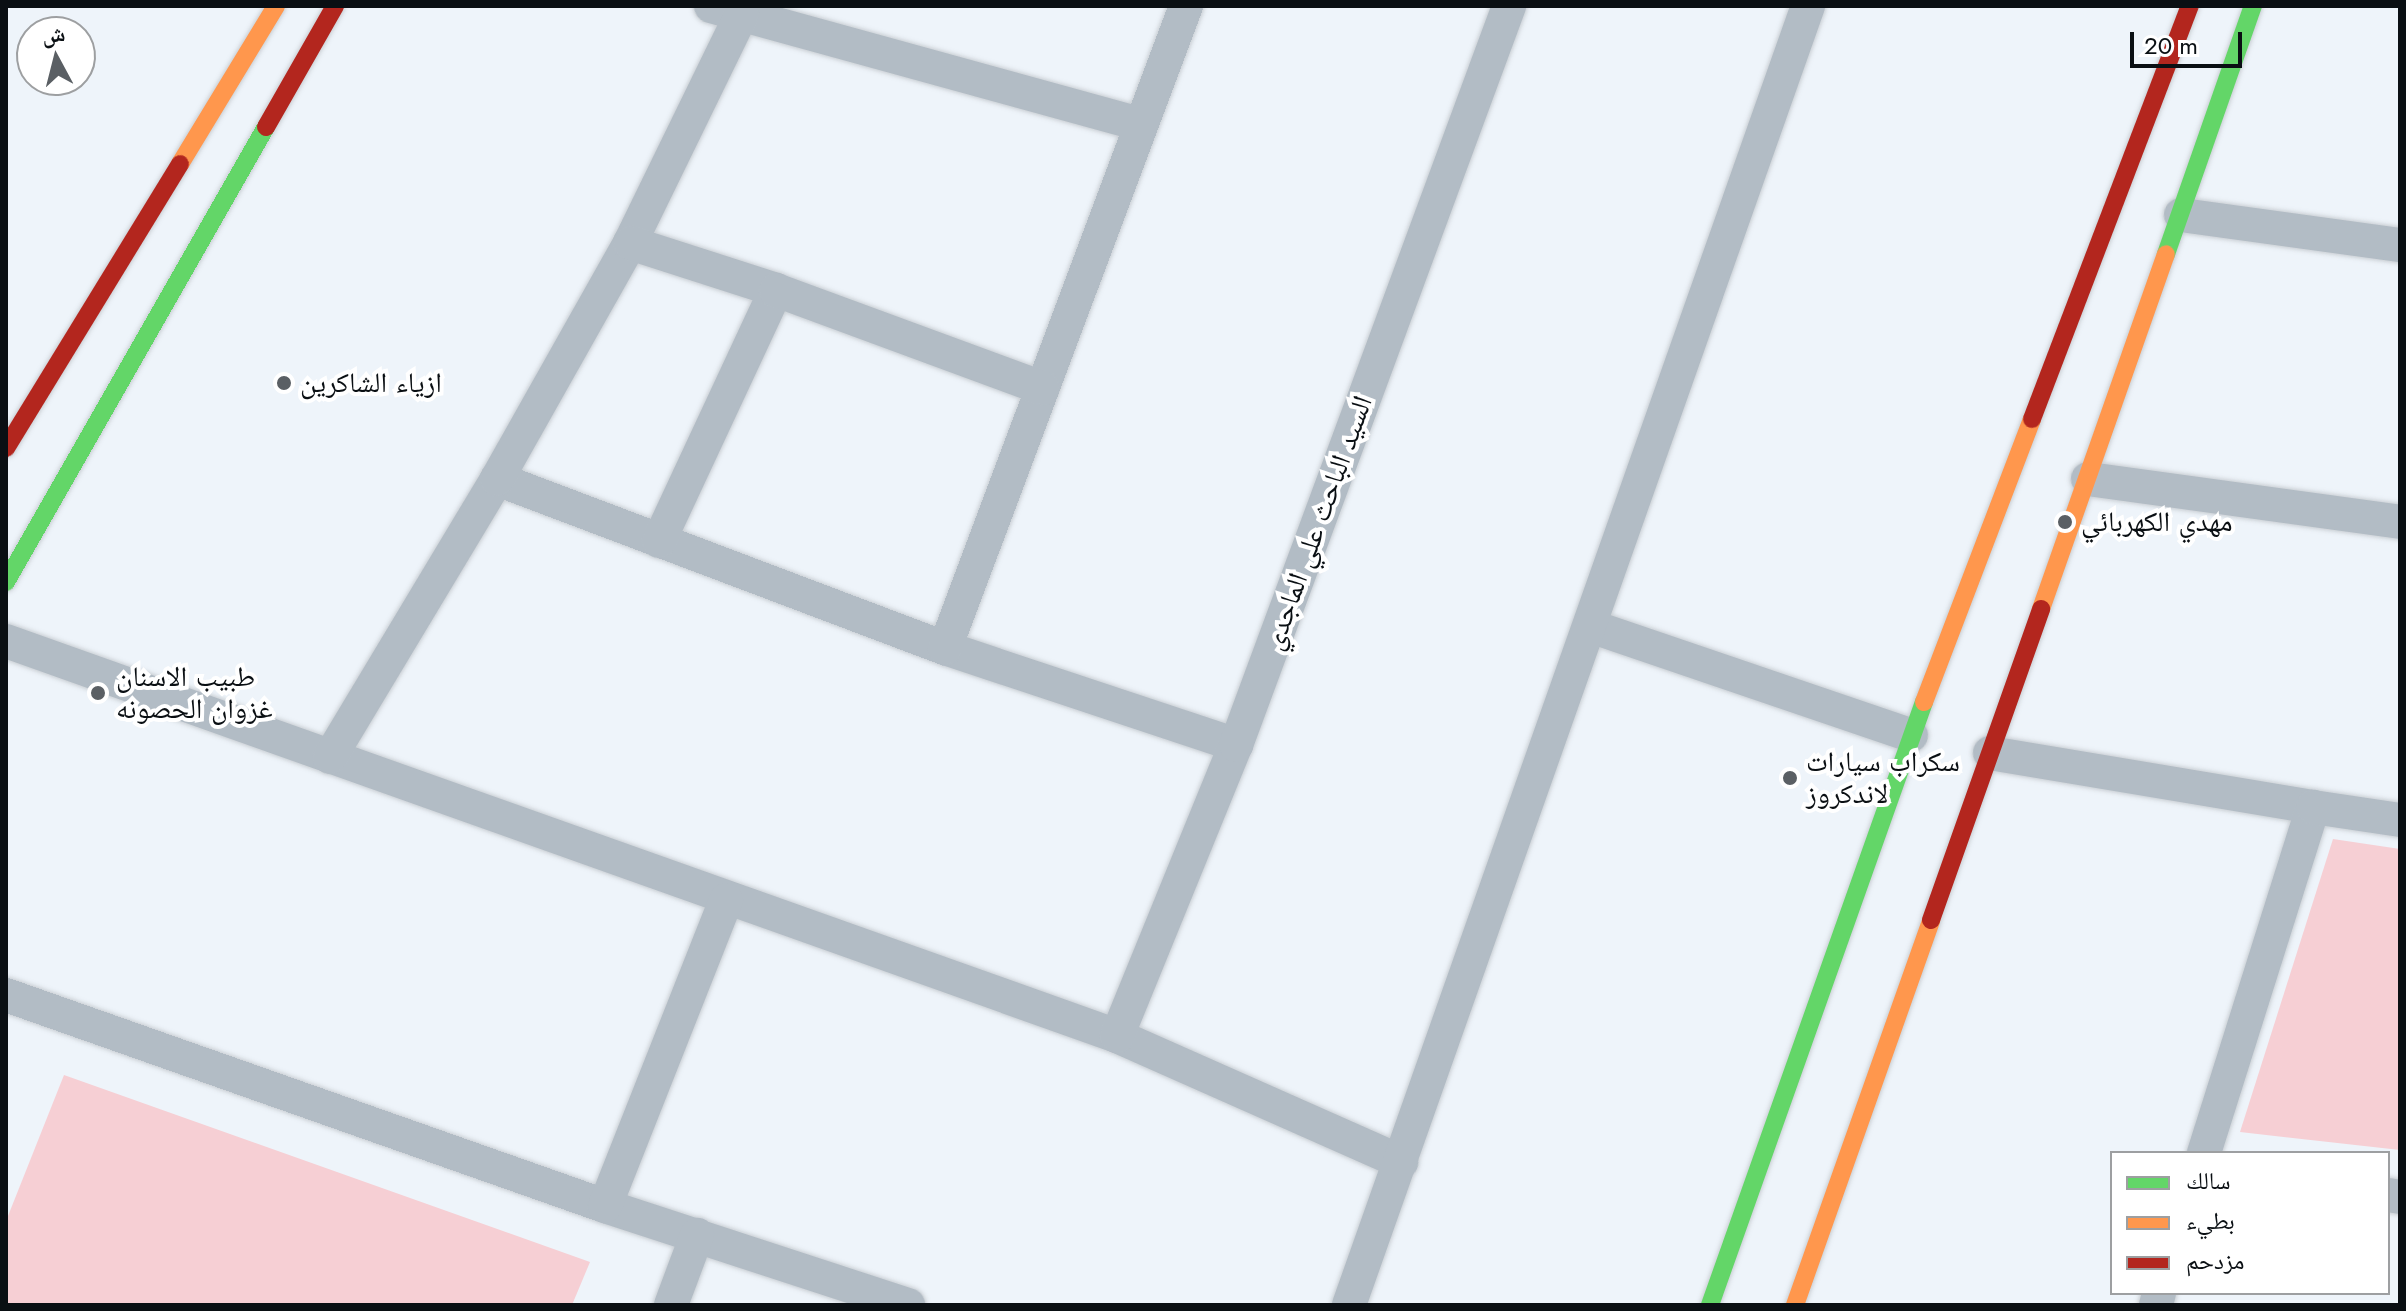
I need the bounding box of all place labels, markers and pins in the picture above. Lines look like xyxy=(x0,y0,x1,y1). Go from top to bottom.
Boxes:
place label: ازياء الشاكرين xyxy=(300,366,442,400)
marker: ازياء الشاكرين xyxy=(275,374,293,392)
place label: مهدي الكهربائي xyxy=(2081,505,2233,539)
marker: مهدي الكهربائي xyxy=(2056,513,2074,531)
place label: طبيب الاسنان غزوان الحصونه xyxy=(116,660,273,726)
marker: طبيب الاسنان غزوان الحصونه xyxy=(87,682,109,704)
place label: سكراب سيارات لاندكروز xyxy=(1806,745,1960,811)
marker: سكراب سيارات لاندكروز xyxy=(1781,769,1799,787)

